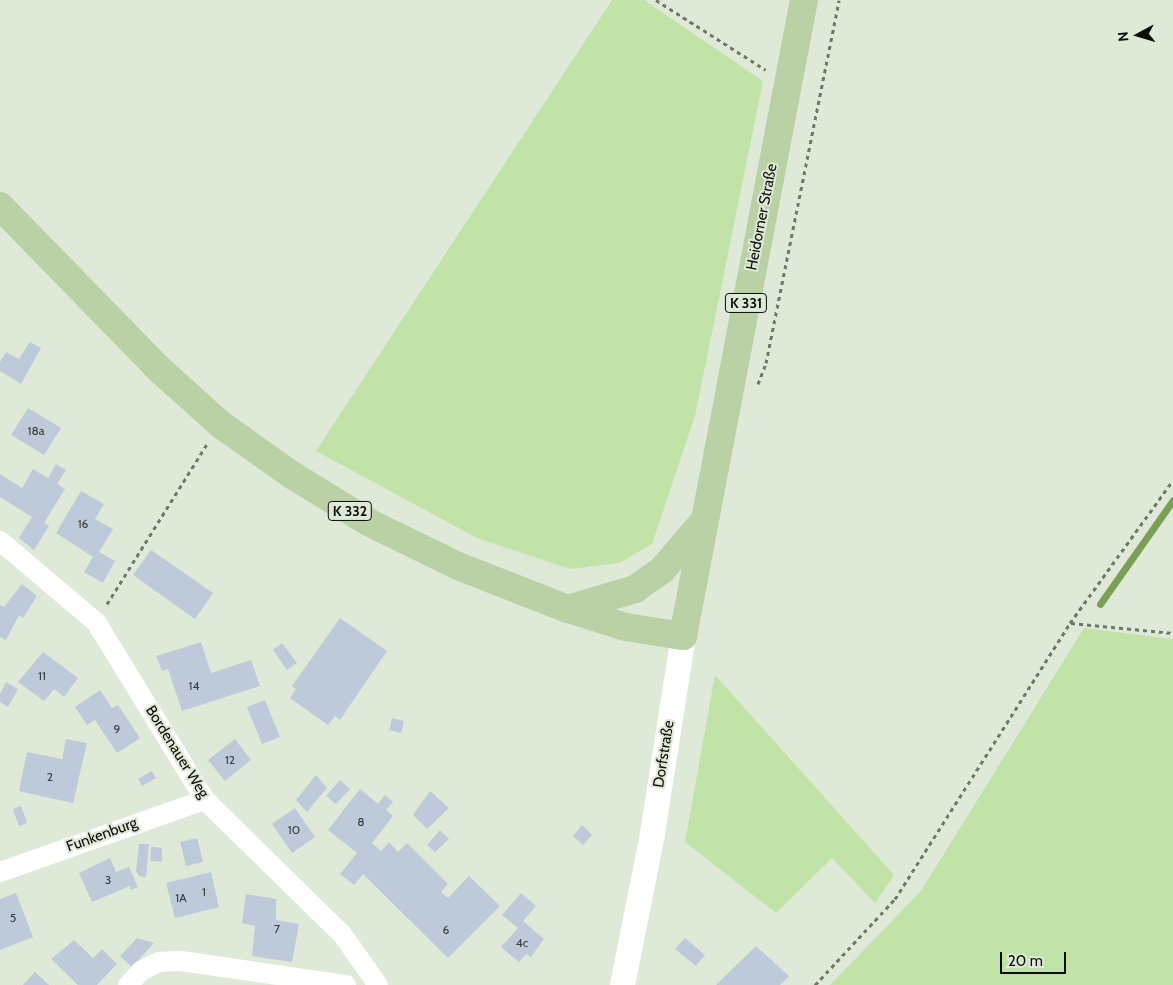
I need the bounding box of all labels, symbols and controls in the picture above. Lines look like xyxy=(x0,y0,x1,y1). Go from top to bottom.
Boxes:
north arrow xyxy=(1113,10,1163,60)
text: N xyxy=(1114,31,1133,42)
street label: Heidorner Straße xyxy=(743,162,781,272)
road number: K 331 xyxy=(725,292,767,314)
house number: 18a xyxy=(28,424,44,438)
road number: K 332 xyxy=(328,500,372,522)
house number: 16 xyxy=(78,517,88,531)
house number: 11 xyxy=(38,669,46,683)
house number: 14 xyxy=(189,679,199,693)
street label: Bordenauer Weg xyxy=(141,702,213,802)
street label: Dorfstraße xyxy=(650,719,678,789)
house number: 9 xyxy=(114,722,120,736)
house number: 12 xyxy=(225,753,235,767)
house number: 2 xyxy=(47,770,53,784)
street label: Funkenburg xyxy=(64,814,140,856)
house number: 8 xyxy=(357,815,365,829)
house number: 10 xyxy=(288,823,300,837)
house number: 3 xyxy=(105,873,111,887)
house number: 1 xyxy=(202,885,206,899)
house number: 1A xyxy=(175,891,187,905)
house number: 5 xyxy=(10,911,16,925)
house number: 7 xyxy=(274,922,280,936)
house number: 6 xyxy=(443,923,449,937)
house number: 4c xyxy=(516,936,528,950)
scale bar xyxy=(1003,942,1069,974)
text: 20 m xyxy=(1008,952,1043,970)

